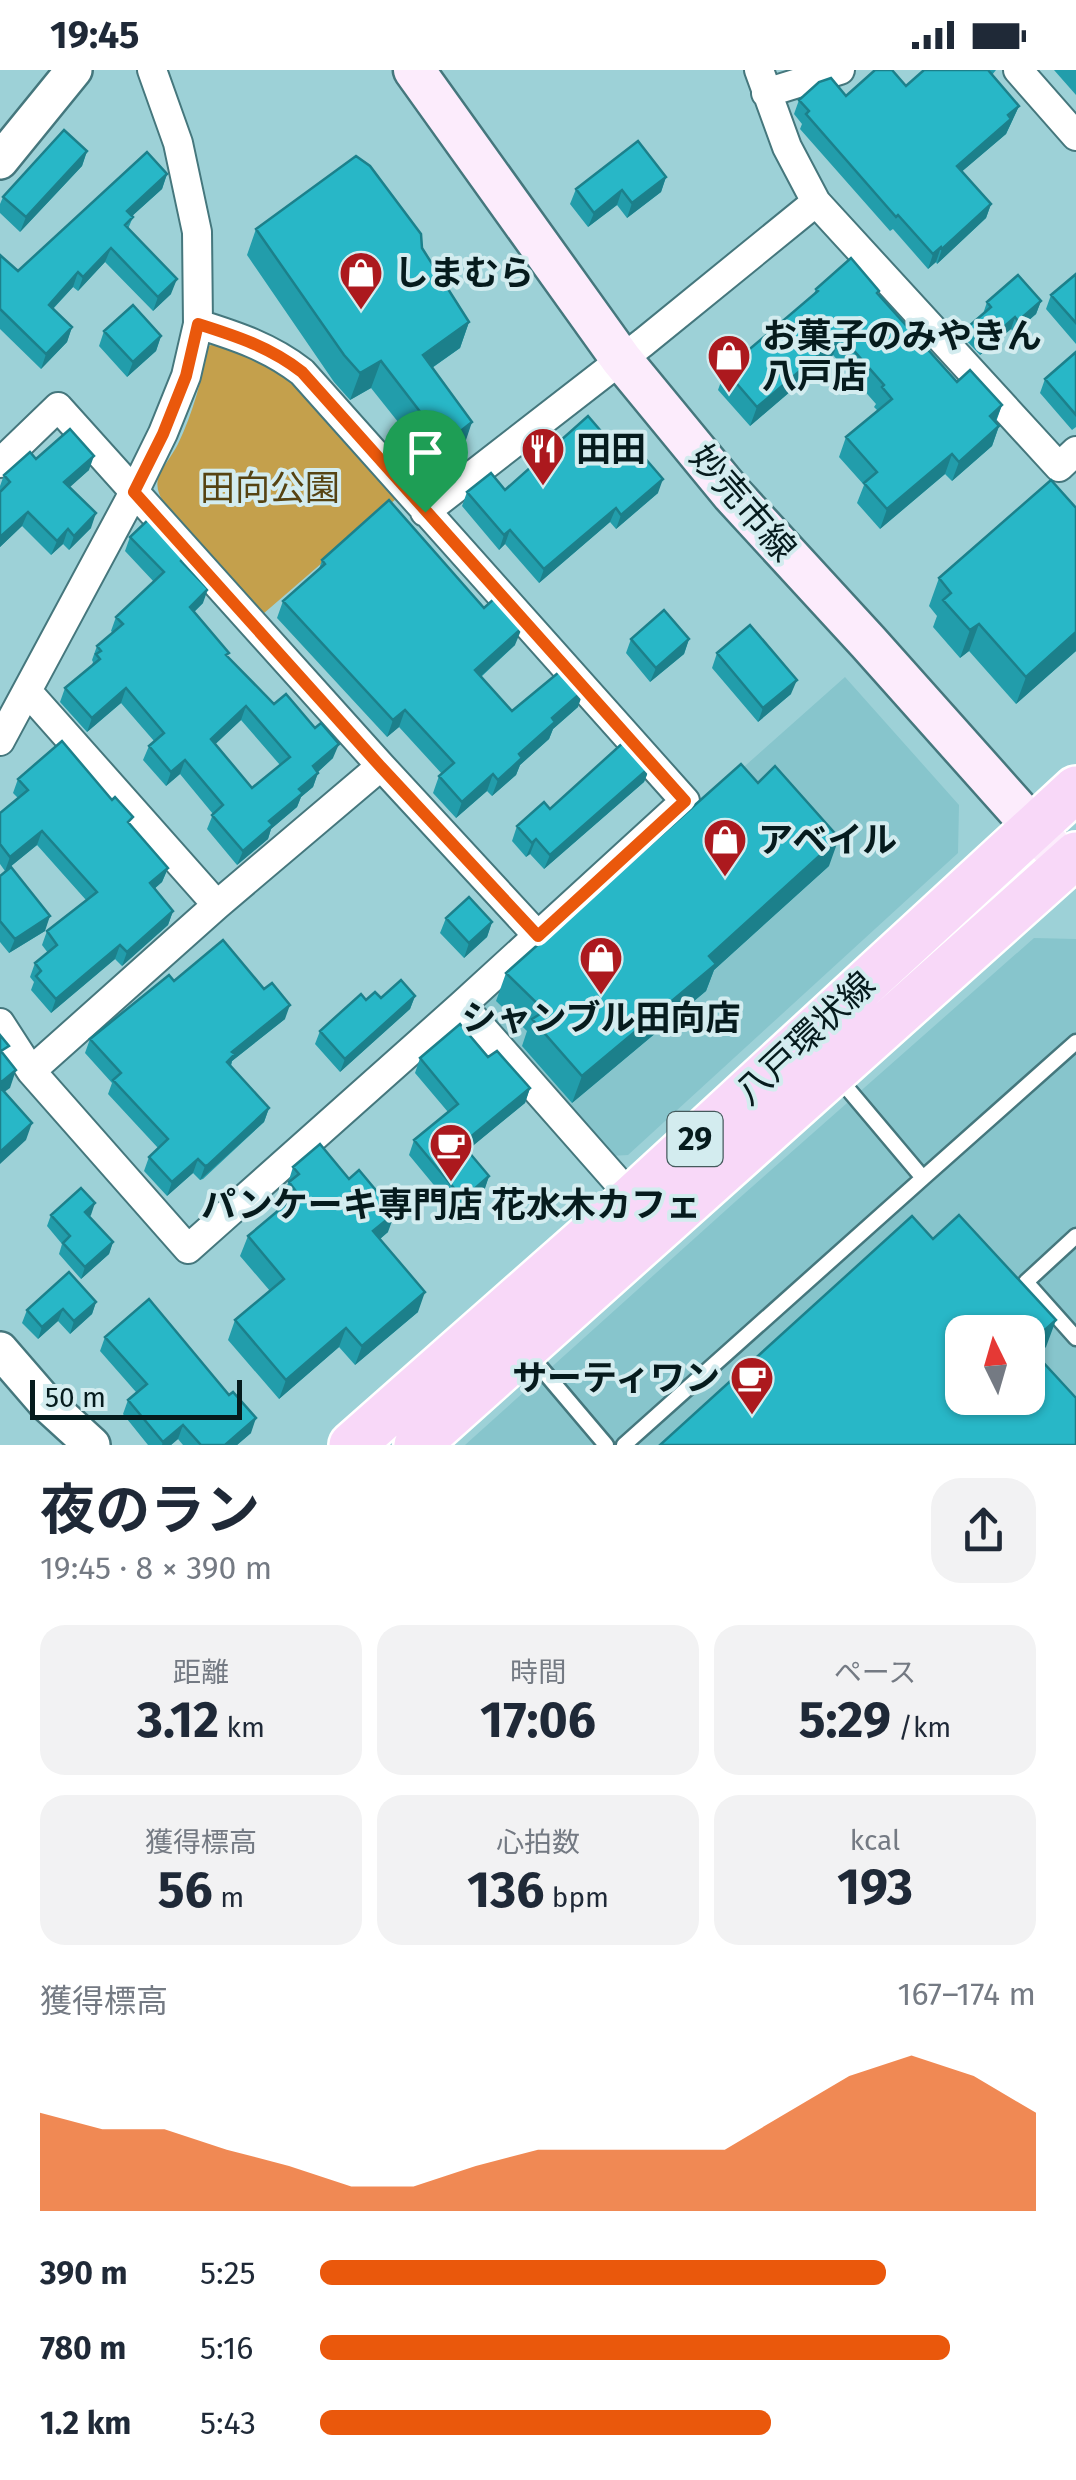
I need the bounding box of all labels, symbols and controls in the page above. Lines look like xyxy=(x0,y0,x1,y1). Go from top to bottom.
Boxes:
text: 19:45 xyxy=(50,12,139,58)
shop icon: しまむら xyxy=(338,250,384,311)
place label: しまむら xyxy=(394,252,534,294)
place label: お菓子のみやきん 八戸店 xyxy=(762,315,1042,397)
shop icon: お菓子のみやきん 八戸店 xyxy=(706,333,752,394)
pin xyxy=(383,410,468,513)
icon: arrive xyxy=(398,425,453,480)
restaurant icon: 田田 xyxy=(520,426,566,487)
place label: 田田 xyxy=(576,428,646,470)
street label: 妙売市線 xyxy=(681,436,805,570)
park label: 田向公園 xyxy=(200,467,340,509)
shop icon: アベイル xyxy=(702,817,748,878)
place label: アベイル xyxy=(758,819,897,861)
shop icon: シャンブル田向店 xyxy=(578,935,624,996)
street label: 八戸環状線 xyxy=(727,963,883,1113)
place label: シャンブル田向店 xyxy=(462,997,740,1039)
road number: 29 xyxy=(668,1112,722,1166)
cafe icon: パンケーキ専門店 花水木カフェ xyxy=(428,1122,474,1183)
place label: パンケーキ専門店 花水木カフェ xyxy=(201,1184,701,1226)
north arrow xyxy=(945,1315,1045,1415)
map controls xyxy=(945,1315,1045,1415)
cafe icon: サーティワン xyxy=(729,1355,775,1416)
place label: サーティワン xyxy=(512,1357,720,1399)
scale bar xyxy=(30,1375,242,1420)
text: 50 m xyxy=(45,1381,106,1414)
text: 夜のラン xyxy=(40,1478,260,1544)
button: share xyxy=(931,1478,1036,1583)
text: 19:45 · 8 × 390 m xyxy=(40,1549,272,1587)
text: 距離 xyxy=(173,1656,229,1689)
text: 時間 xyxy=(510,1656,566,1689)
text: ペース xyxy=(834,1656,916,1689)
text: 3.12 xyxy=(137,1690,219,1750)
text: 17:06 xyxy=(480,1690,596,1750)
text: 5:29 xyxy=(799,1690,891,1750)
text: km xyxy=(219,1711,265,1744)
text: /km xyxy=(891,1711,951,1744)
text: kcal xyxy=(850,1824,900,1857)
text: 獲得標高 xyxy=(145,1826,257,1859)
text: 心拍数 xyxy=(496,1826,580,1859)
text: 193 xyxy=(837,1857,913,1917)
text: 56 xyxy=(158,1860,213,1920)
text: 136 xyxy=(467,1860,544,1920)
text: m xyxy=(213,1881,244,1914)
text: bpm xyxy=(544,1881,609,1914)
text: 167–174 m xyxy=(898,1975,1036,2013)
text: 獲得標高 xyxy=(40,1982,168,2020)
text: 390 m xyxy=(40,2254,128,2292)
text: 5:25 xyxy=(200,2254,256,2292)
text: 780 m xyxy=(40,2329,126,2367)
text: 5:16 xyxy=(200,2329,253,2367)
text: 1.2 km xyxy=(40,2404,131,2442)
text: 5:43 xyxy=(200,2404,256,2442)

